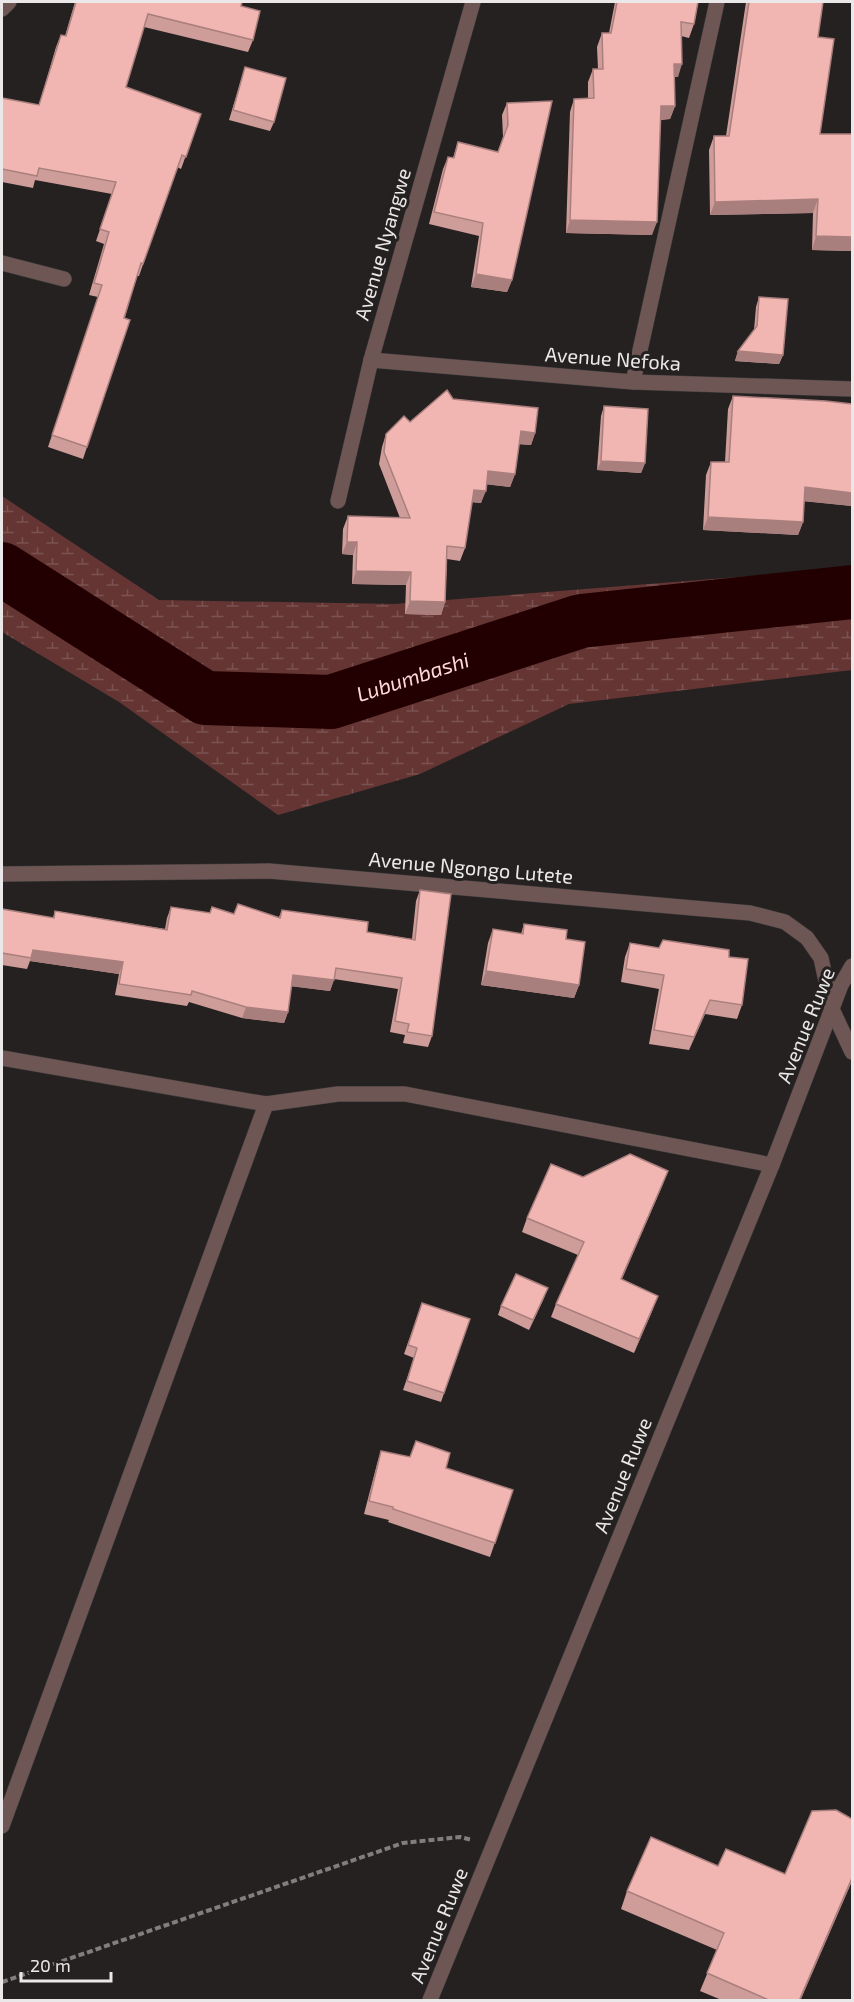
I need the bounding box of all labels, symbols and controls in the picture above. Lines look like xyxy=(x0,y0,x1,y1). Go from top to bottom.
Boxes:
street label: Avenue Nyangwe xyxy=(349,165,415,323)
street label: Avenue Nefoka xyxy=(544,341,682,375)
water label: Lubumbashi xyxy=(353,646,472,706)
street label: Avenue Ngongo Lutete xyxy=(368,846,574,888)
street label: Avenue Ruwe xyxy=(771,964,839,1086)
street label: Avenue Ruwe xyxy=(588,1414,656,1536)
street label: Avenue Ruwe xyxy=(404,1864,472,1986)
scale bar xyxy=(21,1945,111,1983)
text: 20 m xyxy=(30,1954,71,1976)

